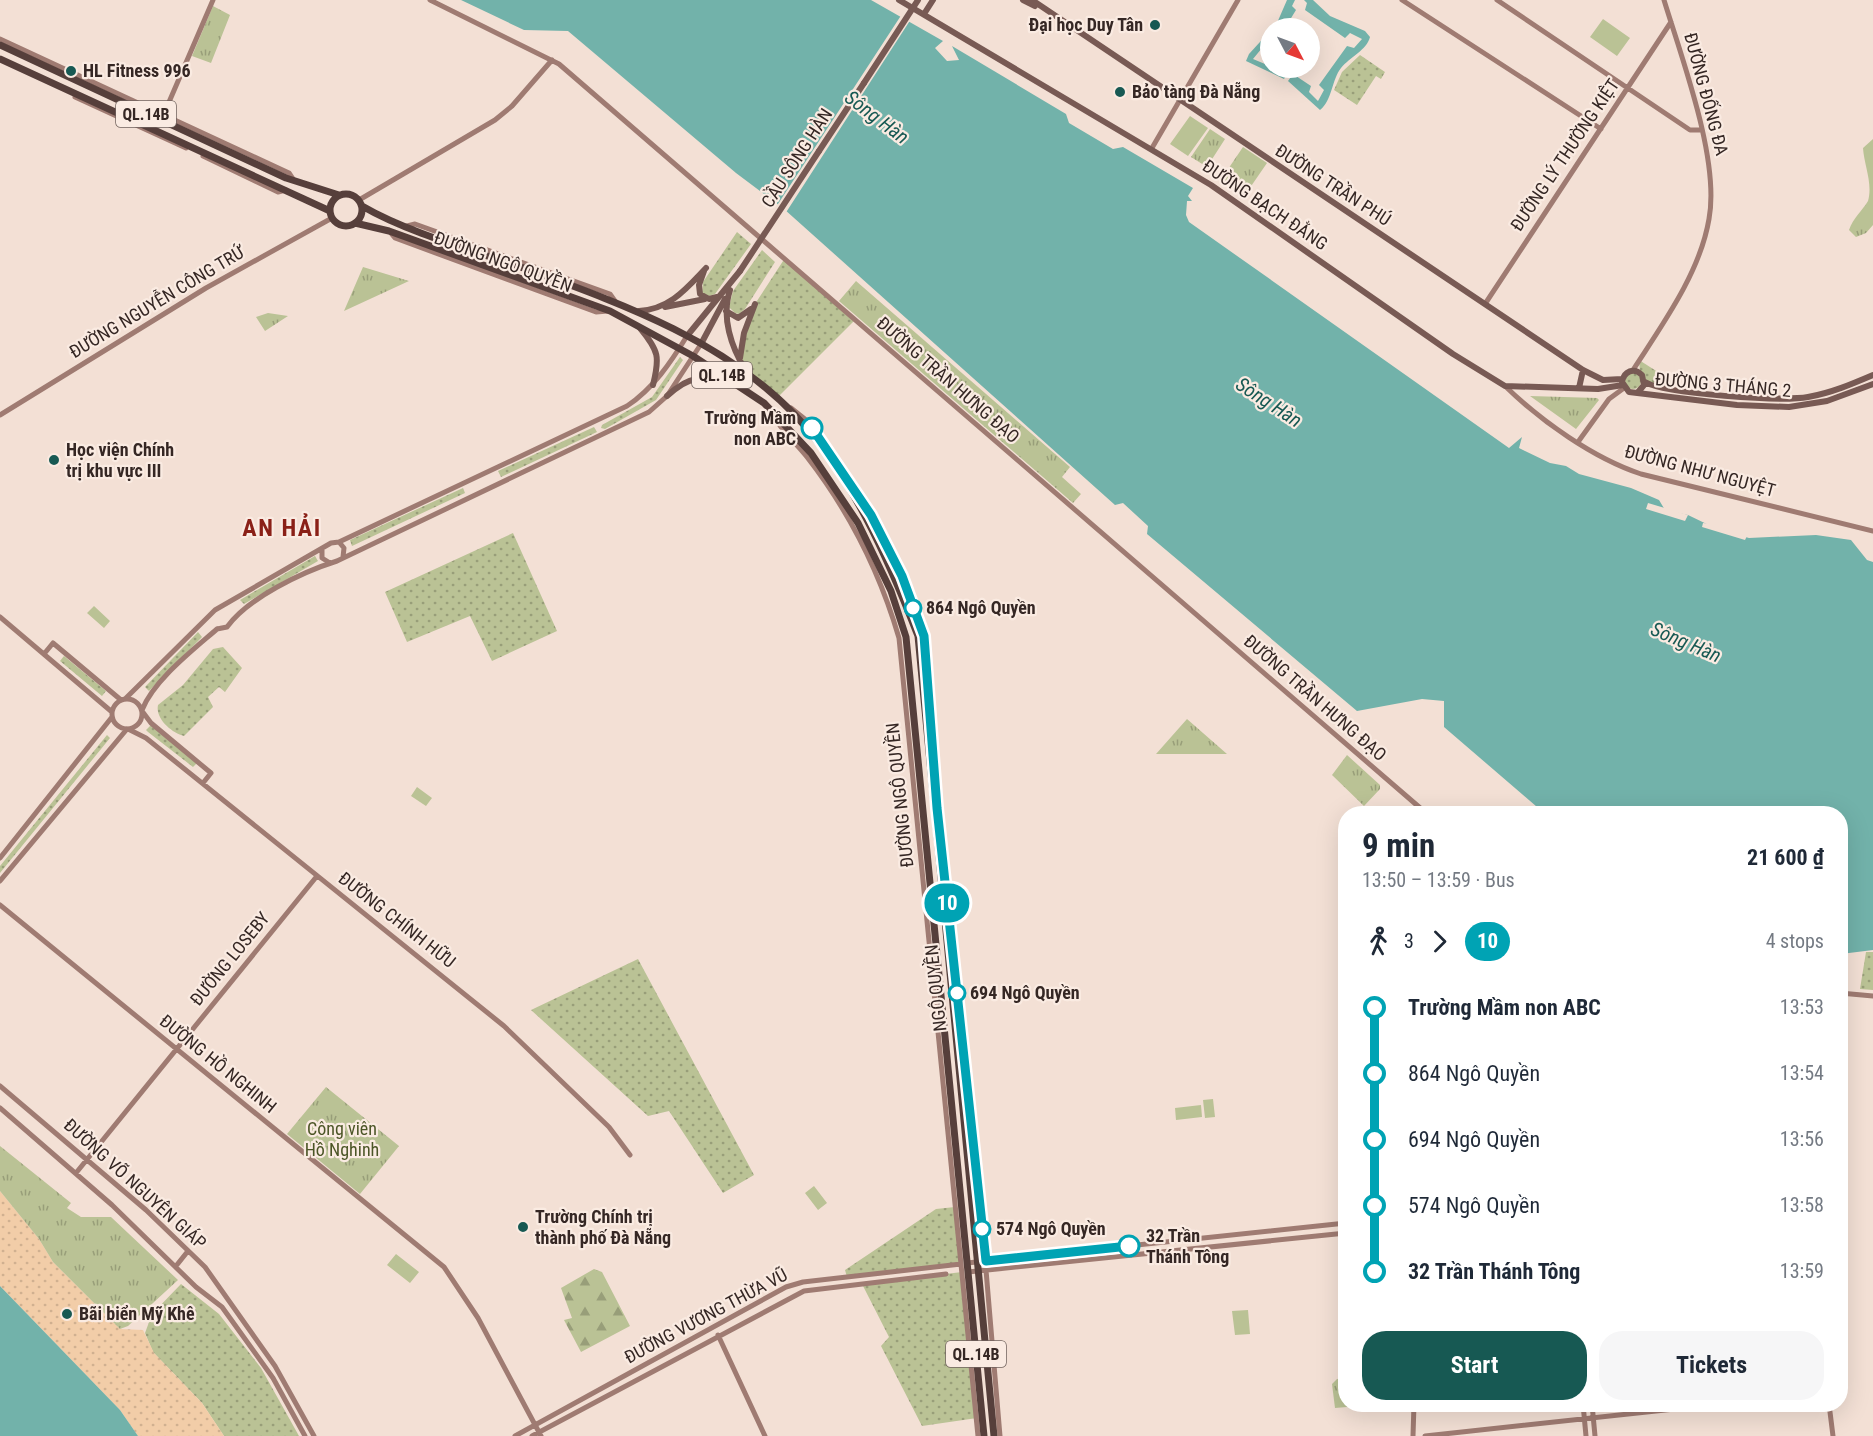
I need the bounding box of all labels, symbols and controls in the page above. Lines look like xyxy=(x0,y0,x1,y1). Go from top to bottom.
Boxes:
place label: Đại học Duy Tân xyxy=(1029,14,1143,35)
marker: Đại học Duy Tân xyxy=(1148,18,1162,32)
north arrow xyxy=(1260,18,1320,78)
map controls xyxy=(1260,18,1320,78)
street label: ĐƯỜNG ĐỐNG ĐA xyxy=(1680,30,1735,158)
place label: HL Fitness 996 xyxy=(83,60,191,81)
marker: HL Fitness 996 xyxy=(64,64,78,78)
street label: ĐƯỜNG LÝ THƯỜNG KIỆT xyxy=(1506,75,1623,235)
place label: Bảo tàng Đà Nẵng xyxy=(1132,81,1260,102)
water label: Sông Hàn xyxy=(840,85,914,149)
marker: Bảo tàng Đà Nẵng xyxy=(1113,85,1127,99)
road number: QL.14B xyxy=(116,101,176,127)
street label: CẦU SÔNG HÀN xyxy=(756,104,836,211)
street label: ĐƯỜNG TRẦN PHÚ xyxy=(1272,139,1396,230)
street label: ĐƯỜNG BẠCH ĐẰNG xyxy=(1199,154,1332,254)
street label: ĐƯỜNG NGÔ QUYỀN xyxy=(431,226,575,296)
street label: ĐƯỜNG NGUYỄN CÔNG TRỨ xyxy=(65,240,249,362)
street label: ĐƯỜNG TRẦN HƯNG ĐẠO xyxy=(873,311,1024,447)
road number: QL.14B xyxy=(692,362,752,388)
street label: ĐƯỜNG 3 THÁNG 2 xyxy=(1654,368,1792,401)
water label: Sông Hàn xyxy=(1231,372,1307,432)
place label: Trường Mầm non ABC xyxy=(704,407,796,449)
marker: Trường Mầm non ABC xyxy=(801,417,823,439)
place label: Học viện Chính trị khu vực III xyxy=(66,439,174,481)
street label: ĐƯỜNG NHƯ NGUYỆT xyxy=(1622,440,1778,501)
marker: Học viện Chính trị khu vực III xyxy=(47,453,61,467)
district label: AN HẢI xyxy=(242,513,322,542)
place label: 864 Ngô Quyền xyxy=(926,597,1036,618)
marker: 864 Ngô Quyền xyxy=(904,599,922,617)
water label: Sông Hàn xyxy=(1647,616,1725,668)
street label: ĐƯỜNG TRẦN HƯNG ĐẠO xyxy=(1240,629,1391,765)
street label: ĐƯỜNG NGÔ QUYỀN xyxy=(880,722,918,869)
text: 9 min xyxy=(1362,826,1435,865)
text: 21 600 ₫ xyxy=(1747,845,1824,870)
street label: ĐƯỜNG CHÍNH HỮU xyxy=(335,867,461,972)
text: 13:50 – 13:59 · Bus xyxy=(1362,868,1515,892)
line badge: 10 xyxy=(920,884,974,922)
text: 10 xyxy=(936,891,958,915)
street label: ĐƯỜNG LOSEBY xyxy=(186,907,274,1010)
icon: walk xyxy=(1362,925,1395,958)
icon: forward xyxy=(1423,925,1456,958)
text: 3 xyxy=(1404,929,1414,953)
text: 10 xyxy=(1477,929,1498,953)
text: 4 stops xyxy=(1766,929,1824,953)
street label: NGÔ QUYỀN xyxy=(920,944,951,1033)
place label: 694 Ngô Quyền xyxy=(970,982,1080,1003)
marker: 694 Ngô Quyền xyxy=(948,984,966,1002)
text: Trường Mầm non ABC xyxy=(1408,995,1601,1020)
text: 13:53 xyxy=(1780,995,1824,1019)
street label: ĐƯỜNG HỒ NGHINH xyxy=(156,1009,282,1117)
text: 864 Ngô Quyền xyxy=(1408,1061,1540,1086)
text: 13:54 xyxy=(1780,1061,1824,1085)
street label: ĐƯỜNG VÕ NGUYÊN GIÁP xyxy=(60,1113,211,1253)
park label: Công viên Hồ Nghinh xyxy=(305,1118,379,1160)
text: 694 Ngô Quyền xyxy=(1408,1127,1540,1152)
text: 13:56 xyxy=(1780,1127,1824,1151)
text: 574 Ngô Quyền xyxy=(1408,1193,1540,1218)
text: 13:58 xyxy=(1780,1193,1824,1217)
place label: Trường Chính trị thành phố Đà Nẵng xyxy=(535,1206,671,1248)
place label: 574 Ngô Quyền xyxy=(996,1218,1106,1239)
marker: Trường Chính trị thành phố Đà Nẵng xyxy=(516,1220,530,1234)
marker: 574 Ngô Quyền xyxy=(973,1220,991,1238)
place label: 32 Trần Thánh Tông xyxy=(1146,1225,1229,1267)
marker: 32 Trần Thánh Tông xyxy=(1118,1235,1140,1257)
text: 32 Trần Thánh Tông xyxy=(1408,1259,1580,1284)
text: 13:59 xyxy=(1780,1259,1824,1283)
street label: ĐƯỜNG VƯƠNG THỪA VŨ xyxy=(620,1263,791,1367)
place label: Bãi biển Mỹ Khê xyxy=(79,1303,195,1324)
marker: Bãi biển Mỹ Khê xyxy=(60,1307,74,1321)
button: Start xyxy=(1362,1331,1587,1400)
button: Tickets xyxy=(1599,1331,1824,1400)
road number: QL.14B xyxy=(946,1341,1006,1367)

